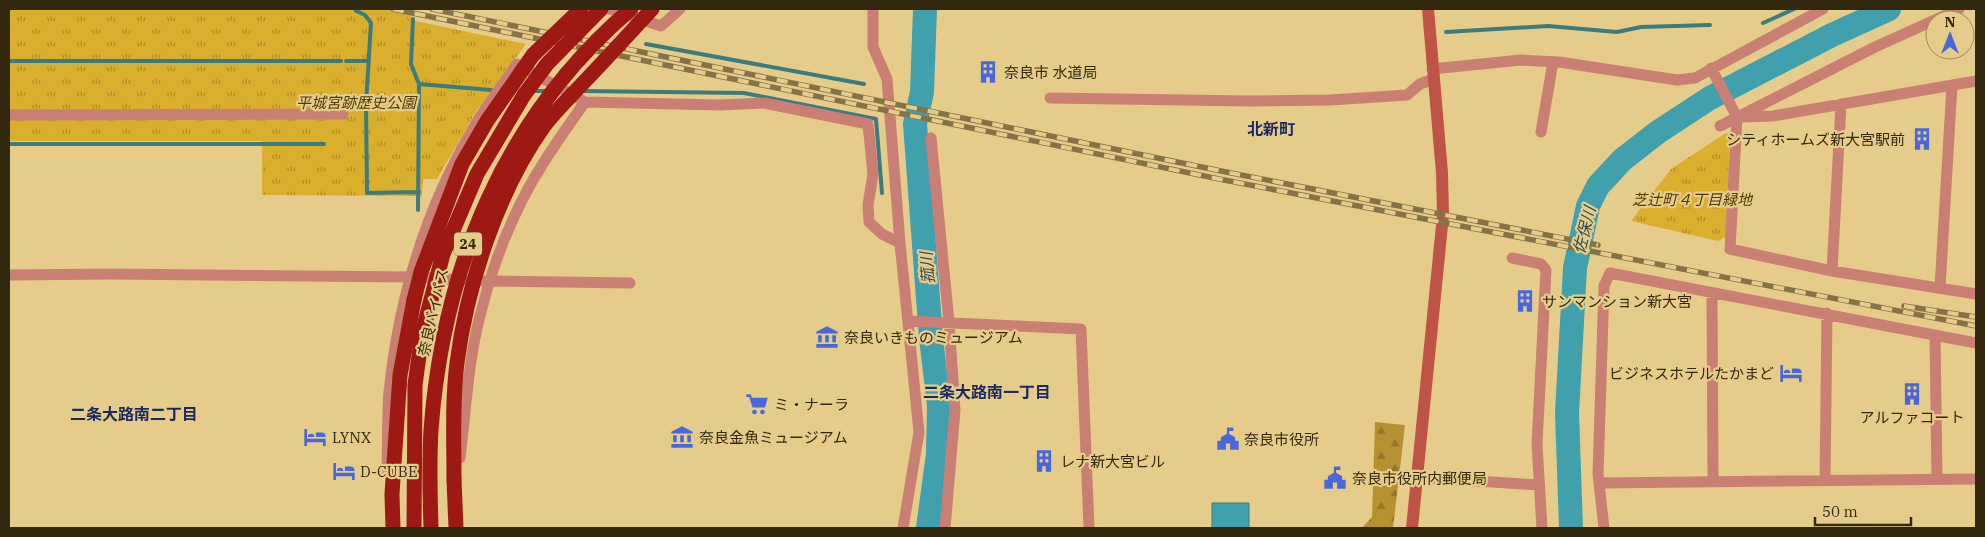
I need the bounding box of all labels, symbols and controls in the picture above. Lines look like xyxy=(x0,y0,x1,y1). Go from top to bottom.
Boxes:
north arrow xyxy=(1925,10,1975,60)
text: N xyxy=(1944,13,1956,31)
building icon: 奈良市 水道局 xyxy=(975,59,1001,85)
place label: 奈良市 水道局 xyxy=(1004,63,1097,82)
park label: 平城宮跡歴史公園 xyxy=(296,93,418,112)
district label: 北新町 xyxy=(1247,119,1295,139)
building icon: シティホームズ新大宮駅前 xyxy=(1909,126,1935,152)
place label: シティホームズ新大宮駅前 xyxy=(1726,130,1905,149)
park label: 芝辻町４丁目緑地 xyxy=(1632,190,1754,209)
water label: 佐保川 xyxy=(1568,202,1600,256)
road number: 24 xyxy=(454,232,482,255)
water label: 菰川 xyxy=(915,249,938,285)
street label: 奈良バイパス xyxy=(414,266,452,358)
building icon: サンマンション新大宮 xyxy=(1512,288,1538,314)
place label: サンマンション新大宮 xyxy=(1542,292,1692,311)
museum icon: 奈良いきものミュージアム xyxy=(814,324,840,350)
place label: 奈良いきものミュージアム xyxy=(844,328,1023,347)
hotel icon: ビジネスホテルたかまど xyxy=(1778,360,1804,386)
place label: ビジネスホテルたかまど xyxy=(1609,364,1774,383)
building icon: アルファコート xyxy=(1899,381,1925,407)
district label: 二条大路南一丁目 xyxy=(923,382,1051,402)
supermarket icon: ミ・ナーラ xyxy=(744,391,770,417)
place label: ミ・ナーラ xyxy=(774,395,849,414)
district label: 二条大路南二丁目 xyxy=(70,404,198,424)
place label: アルファコート xyxy=(1860,408,1964,427)
hotel icon: LYNX xyxy=(302,424,328,450)
museum icon: 奈良金魚ミュージアム xyxy=(669,424,695,450)
public building icon: 奈良市役所 xyxy=(1215,426,1241,452)
place label: LYNX xyxy=(332,428,371,447)
place label: 奈良金魚ミュージアム xyxy=(699,428,848,447)
place label: 奈良市役所 xyxy=(1244,430,1319,449)
building icon: レナ新大宮ビル xyxy=(1031,448,1057,474)
place label: レナ新大宮ビル xyxy=(1060,452,1165,471)
hotel icon: D-CUBE xyxy=(331,458,357,484)
place label: D-CUBE xyxy=(360,462,418,481)
public building icon: 奈良市役所内郵便局 xyxy=(1322,465,1348,491)
place label: 奈良市役所内郵便局 xyxy=(1352,469,1487,488)
scale bar xyxy=(1815,494,1911,526)
text: 50 m xyxy=(1822,502,1858,521)

